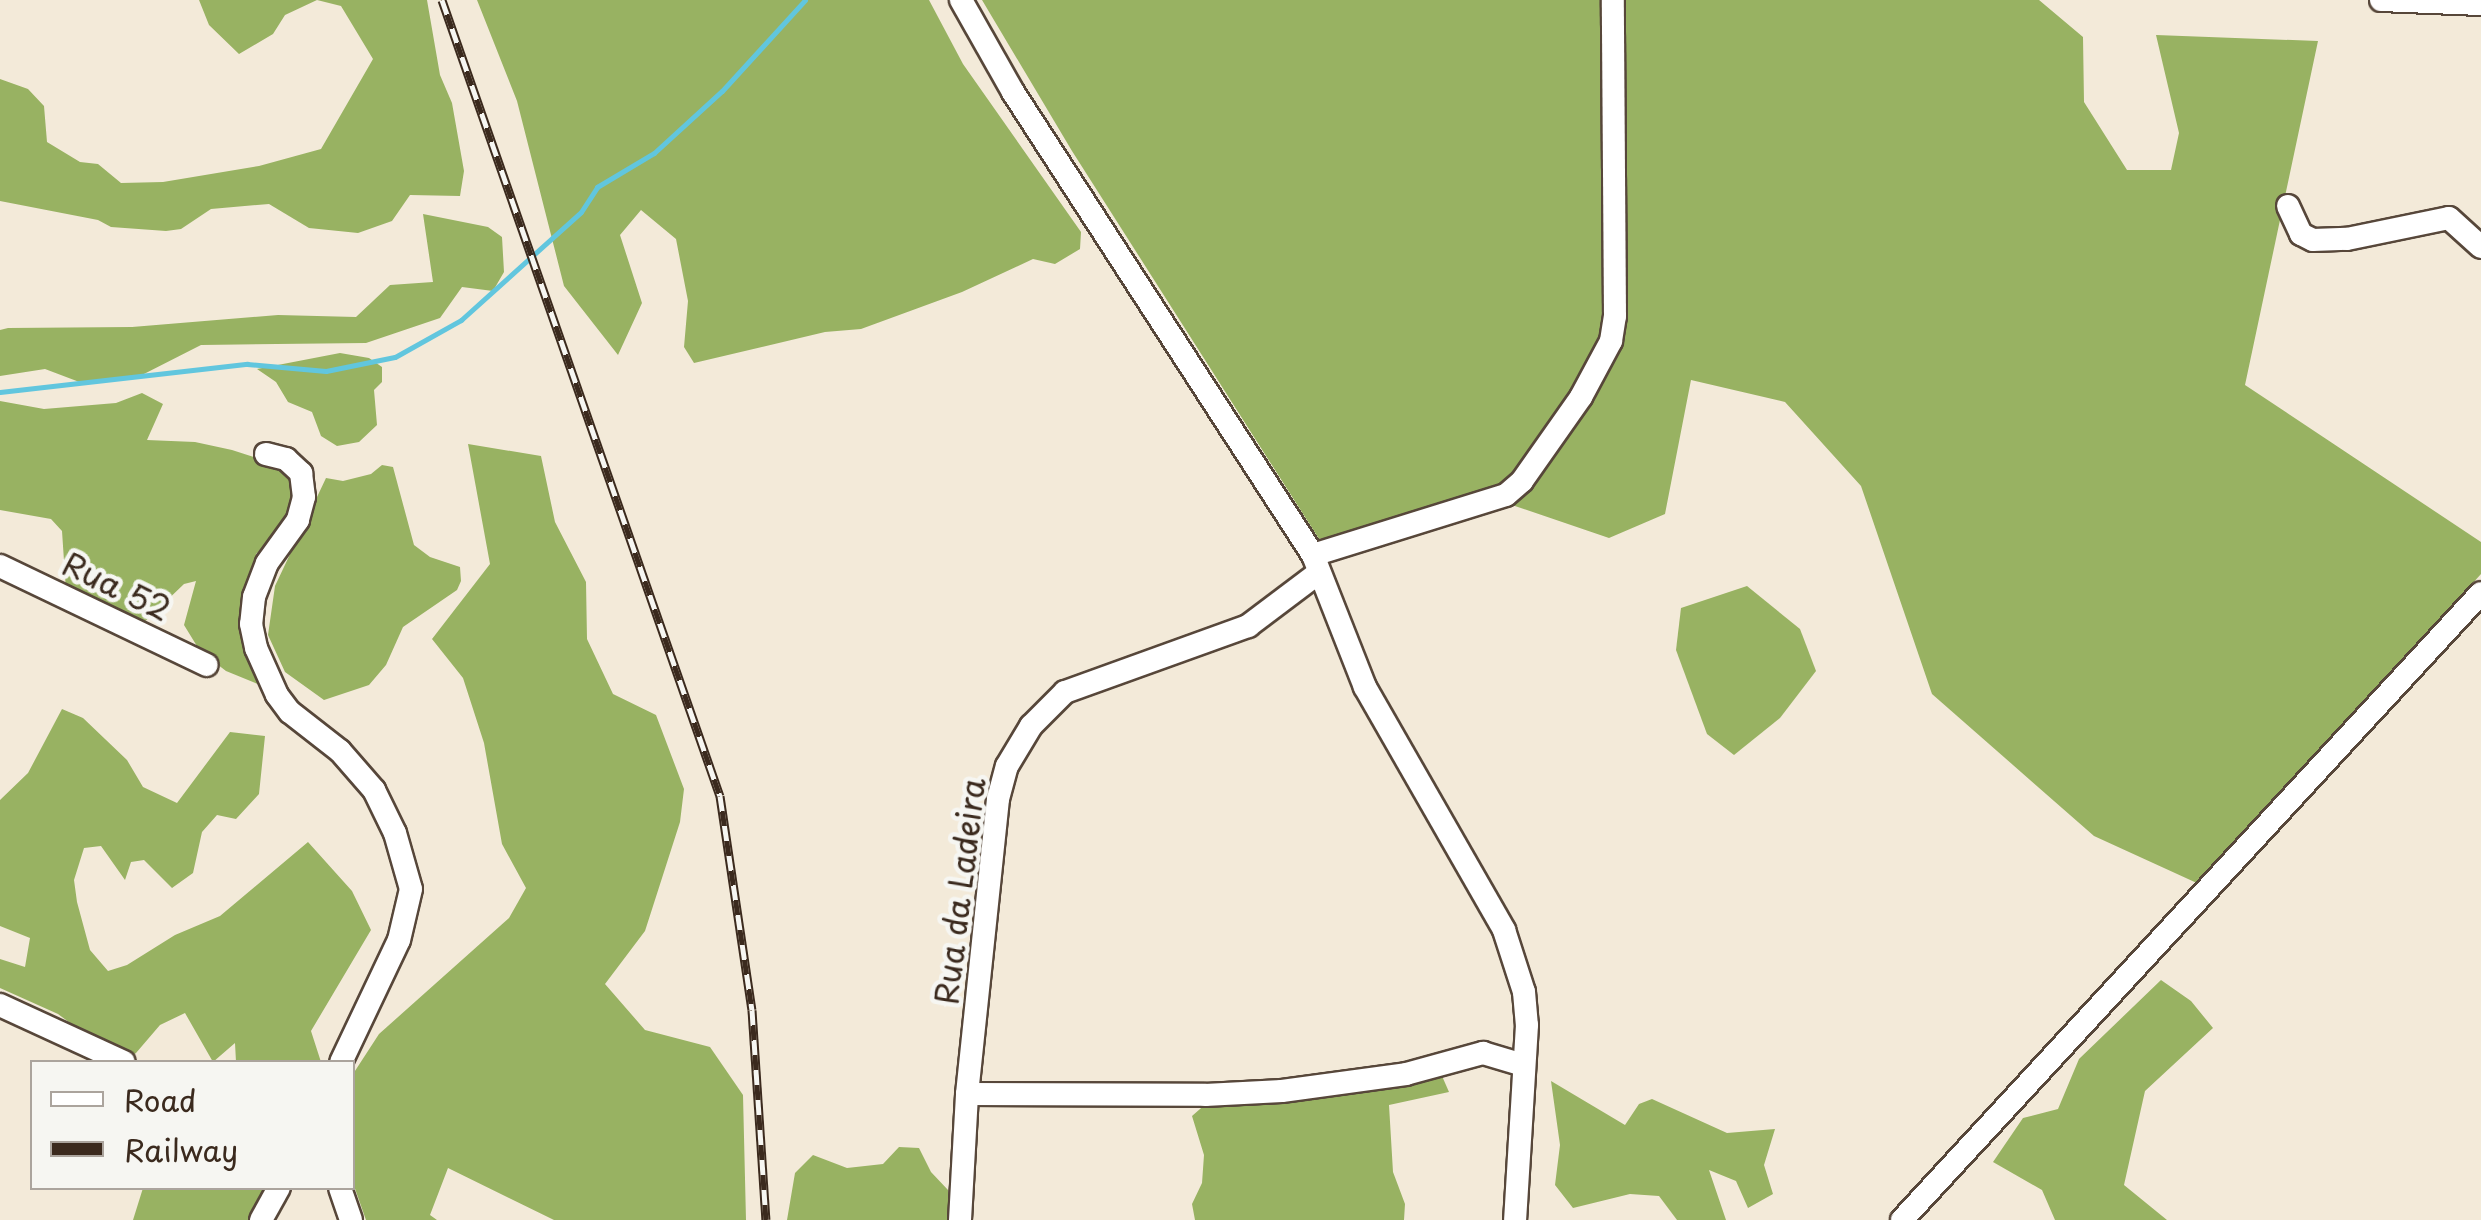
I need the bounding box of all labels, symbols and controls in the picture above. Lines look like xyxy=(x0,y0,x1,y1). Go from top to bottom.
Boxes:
street label: Rua 52 xyxy=(57,544,177,628)
street label: Rua da Ladeira xyxy=(926,773,992,1009)
legend xyxy=(30,1060,355,1190)
text: Road xyxy=(124,1077,197,1122)
text: Railway xyxy=(124,1127,238,1172)

